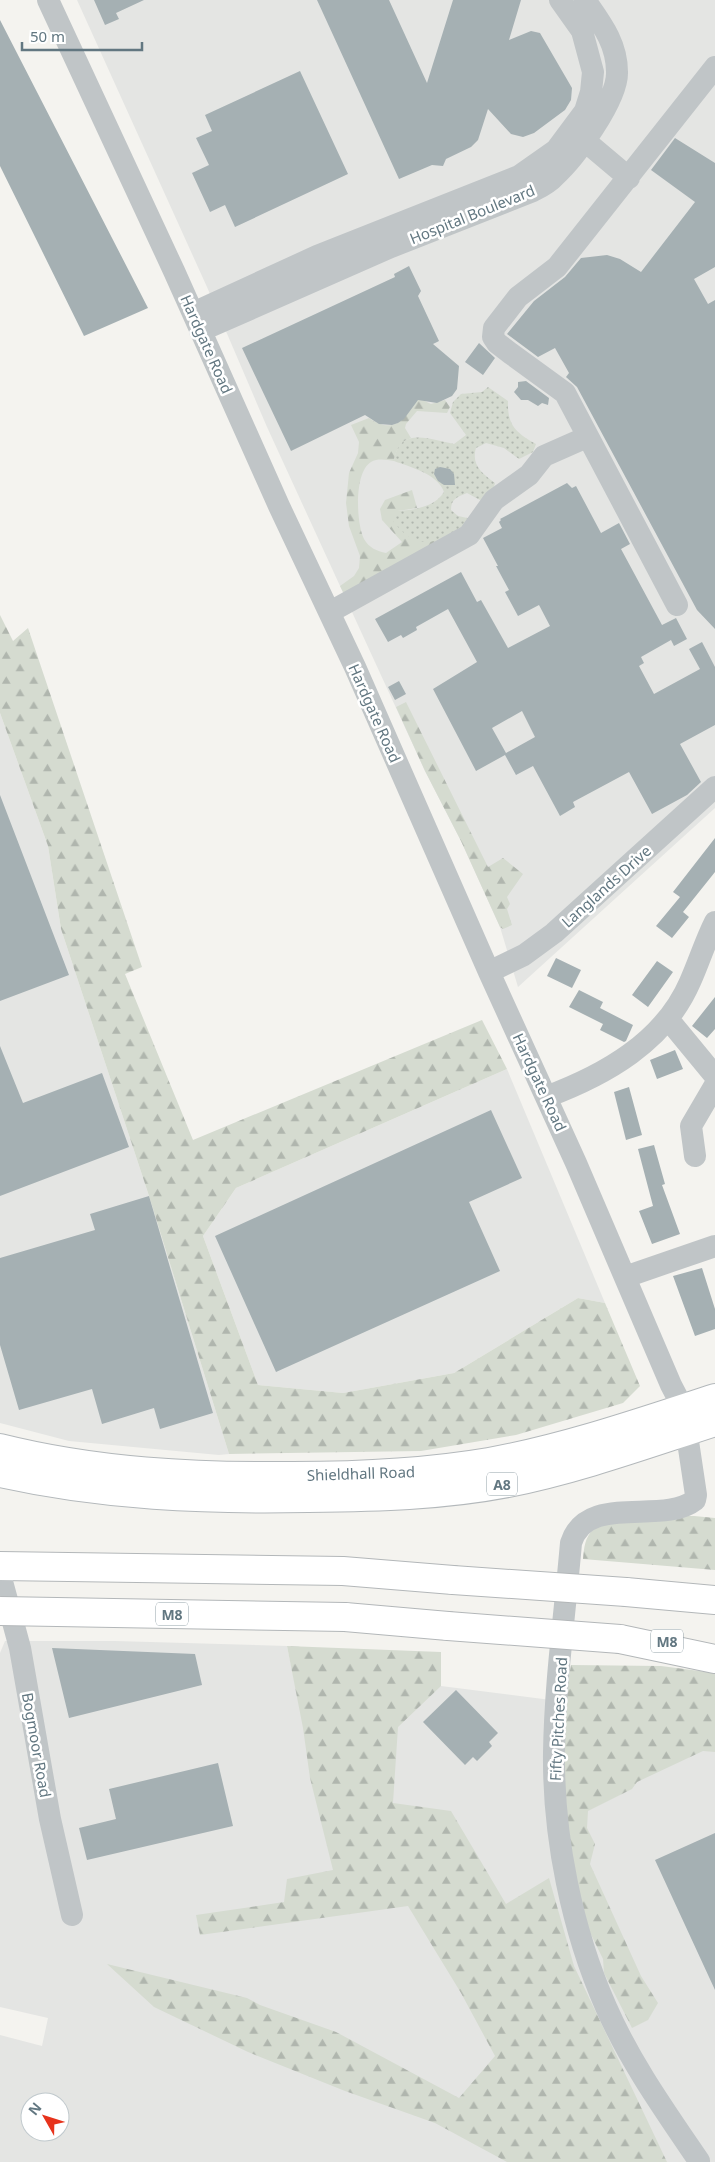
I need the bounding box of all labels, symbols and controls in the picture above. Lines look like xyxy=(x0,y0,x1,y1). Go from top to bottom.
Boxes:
scale bar xyxy=(22,20,142,52)
text: 50 m xyxy=(30,26,65,46)
street label: Hospital Boulevard xyxy=(406,180,538,248)
street label: Hardgate Road xyxy=(176,291,238,397)
street label: Hardgate Road xyxy=(344,660,406,766)
street label: Langlands Drive xyxy=(557,841,655,931)
street label: Hardgate Road xyxy=(509,1030,571,1134)
street label: Shieldhall Road xyxy=(307,1461,415,1485)
road number: A8 xyxy=(487,1472,517,1496)
road number: M8 xyxy=(156,1602,188,1626)
road number: M8 xyxy=(651,1630,683,1652)
street label: Fifty Pitches Road xyxy=(545,1656,571,1782)
street label: Bogmoor Road xyxy=(18,1691,56,1799)
north arrow xyxy=(20,2092,70,2142)
text: N xyxy=(24,2098,45,2119)

